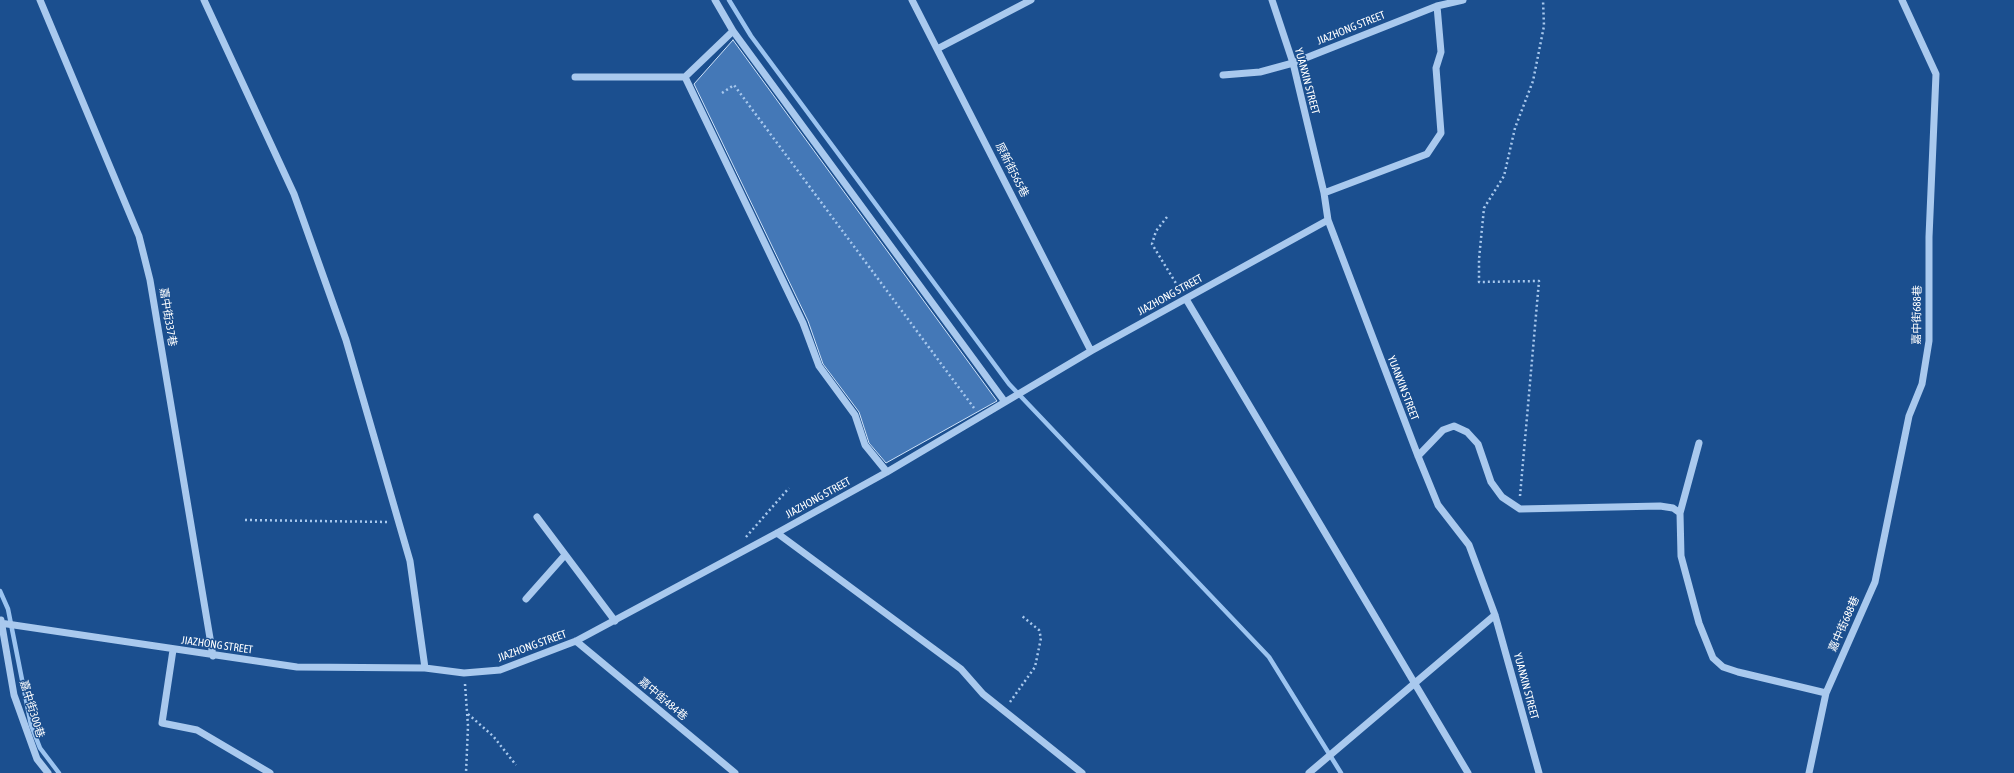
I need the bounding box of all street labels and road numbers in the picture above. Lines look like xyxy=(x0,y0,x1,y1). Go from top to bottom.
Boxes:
street label: JIAZHONG STREET xyxy=(1315,8,1387,48)
street label: YUANXIN STREET xyxy=(1292,46,1322,116)
street label: 原新街565巷 xyxy=(993,140,1031,200)
street label: JIAZHONG STREET xyxy=(1135,272,1205,318)
street label: 嘉中街688巷 xyxy=(1910,285,1924,345)
street label: 嘉中街337巷 xyxy=(157,287,179,347)
street label: YUANXIN STREET xyxy=(1385,354,1421,422)
street label: JIAZHONG STREET xyxy=(783,475,853,521)
street label: 嘉中街688巷 xyxy=(1826,594,1862,654)
street label: JIAZHONG STREET xyxy=(496,627,568,665)
street label: JIAZHONG STREET xyxy=(180,633,254,657)
street label: YUANXIN STREET xyxy=(1511,651,1541,721)
street label: 嘉中街484巷 xyxy=(636,675,690,723)
street label: 嘉中街300巷 xyxy=(17,679,47,739)

